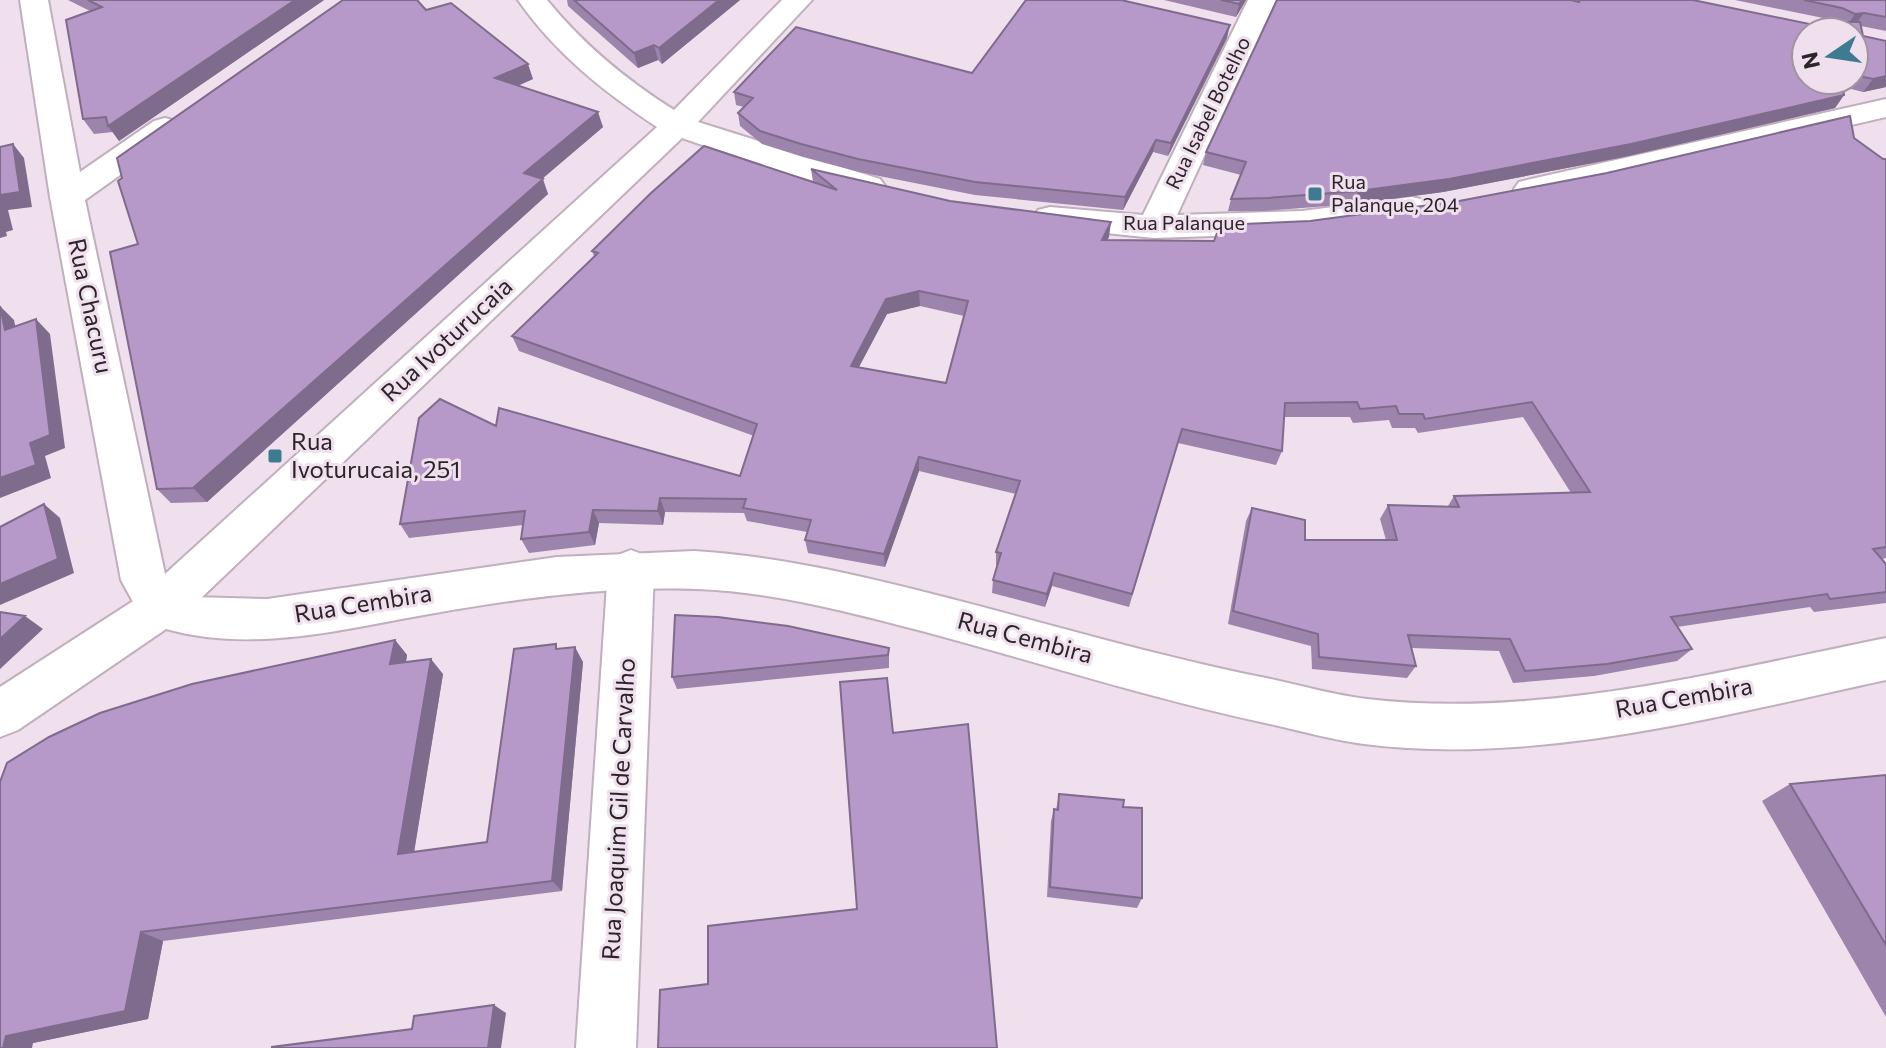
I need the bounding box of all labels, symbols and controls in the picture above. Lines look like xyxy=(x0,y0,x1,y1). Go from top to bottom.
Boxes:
north arrow xyxy=(1790,16,1870,96)
street label: Rua Isabel Botelho xyxy=(1160,32,1254,193)
text: N xyxy=(1795,50,1825,72)
place label: Rua Palanque, 204 xyxy=(1331,169,1459,216)
marker: Rua Palanque, 204 xyxy=(1306,185,1324,203)
street label: Rua Palanque xyxy=(1123,210,1245,234)
street label: Rua Chacuru xyxy=(63,235,120,376)
street label: Rua Ivoturucaia xyxy=(374,271,518,407)
place label: Rua Ivoturucaia, 251 xyxy=(291,426,461,483)
marker: Rua Ivoturucaia, 251 xyxy=(266,447,284,465)
street label: Rua Cembira xyxy=(292,577,434,628)
street label: Rua Cembira xyxy=(955,605,1096,669)
street label: Rua Joaquim Gil de Carvalho xyxy=(595,657,640,961)
street label: Rua Cembira xyxy=(1613,670,1755,723)

